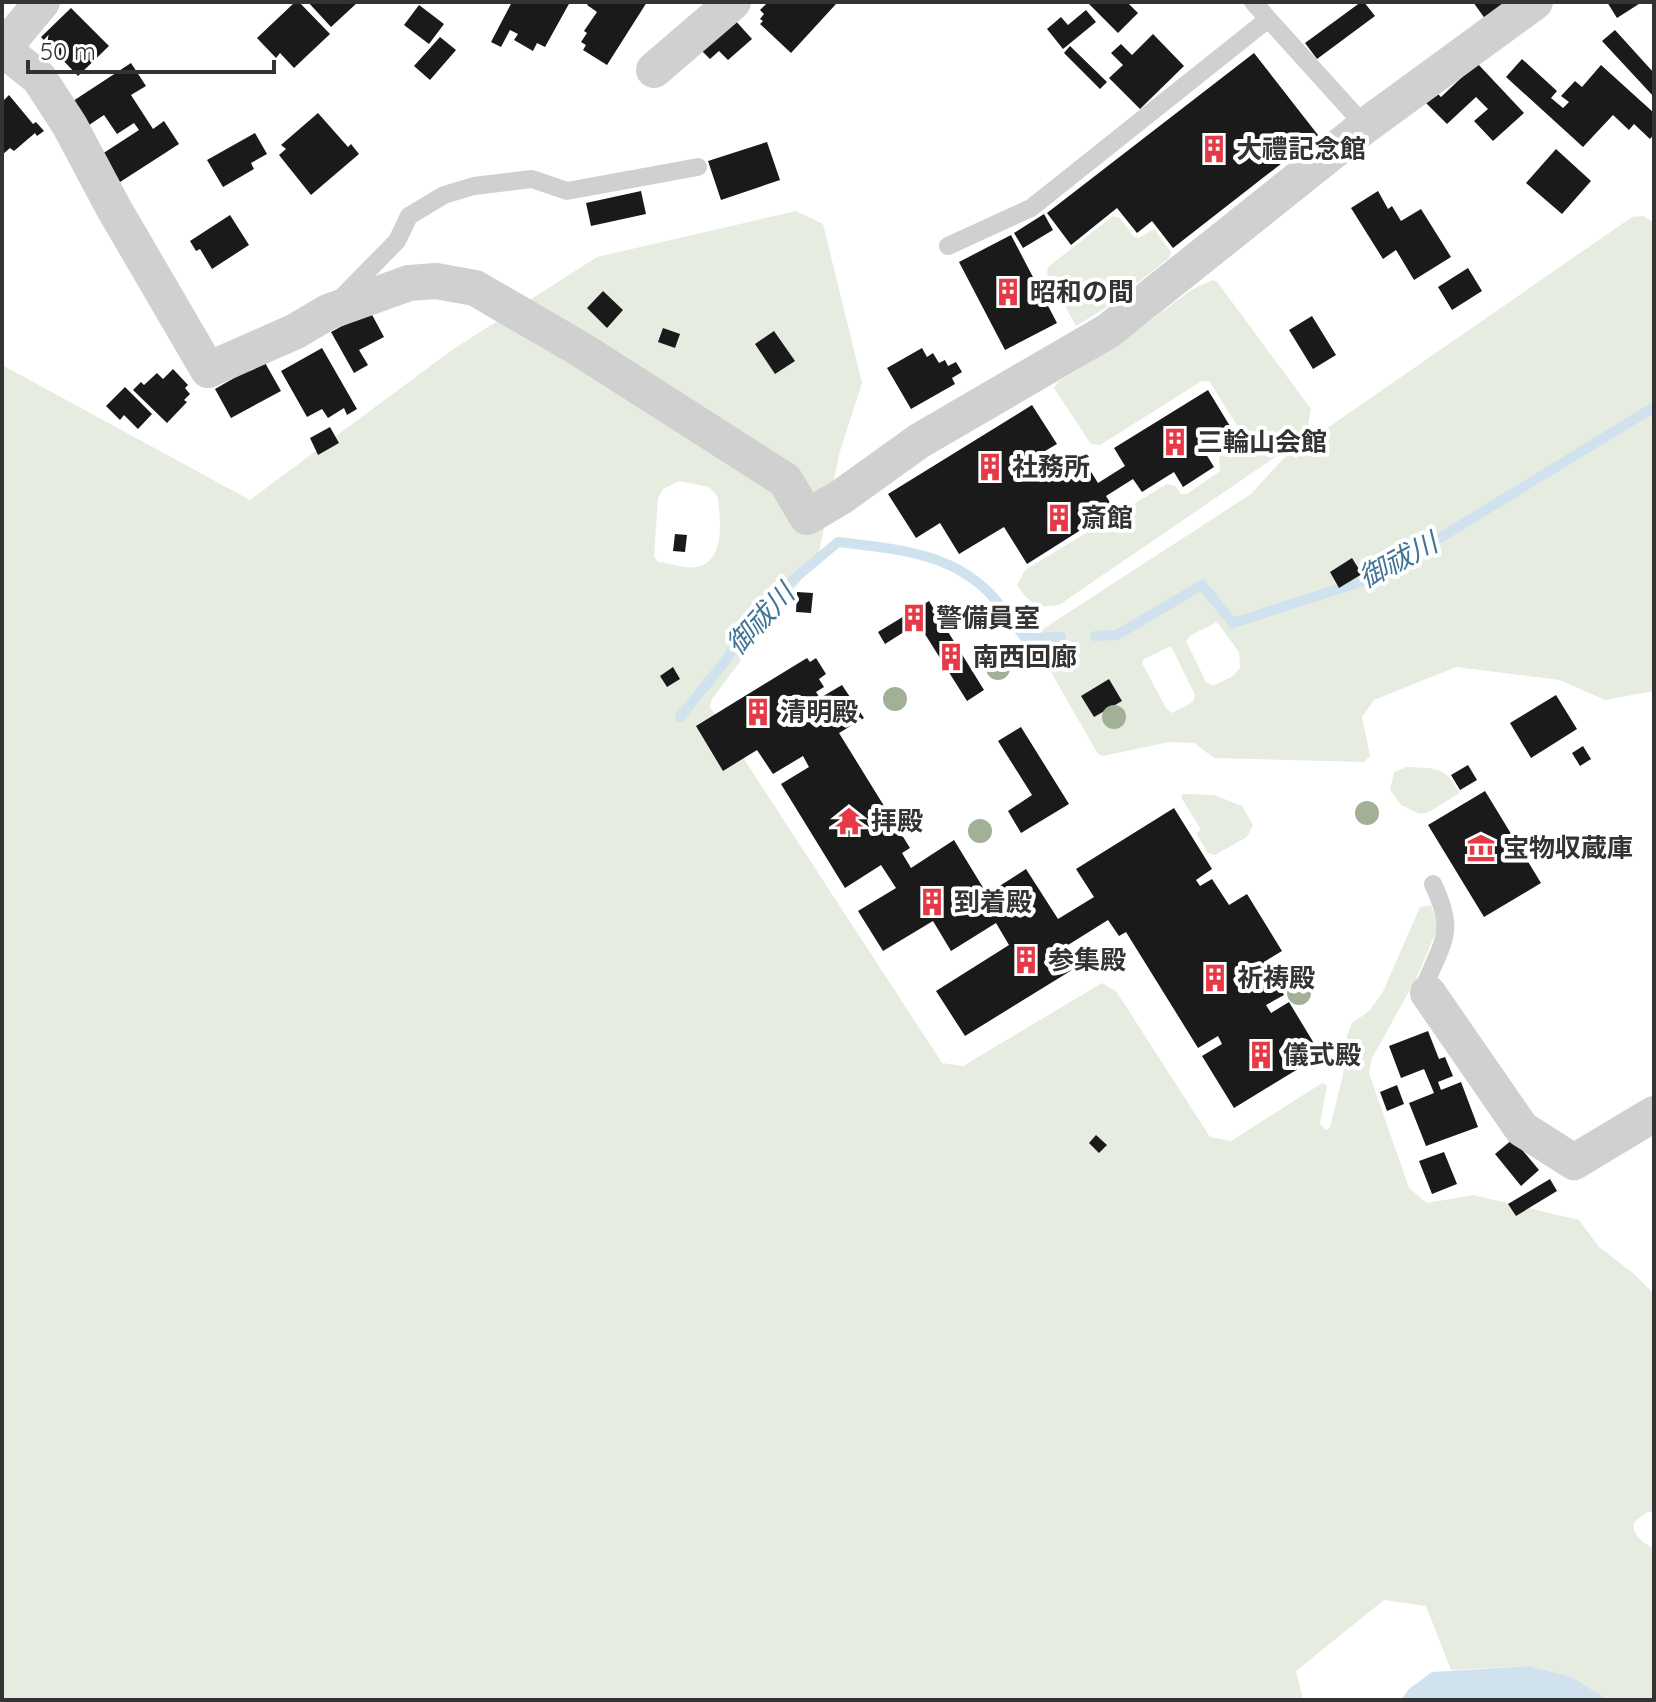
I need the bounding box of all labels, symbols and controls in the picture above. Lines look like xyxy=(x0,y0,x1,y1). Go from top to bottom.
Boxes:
scale bar xyxy=(28,24,274,74)
text: 50 m xyxy=(40,36,96,66)
place label: 大禮記念館 xyxy=(1236,132,1366,165)
building icon: 大禮記念館 xyxy=(1199,134,1229,164)
place label: 昭和の間 xyxy=(1030,275,1134,308)
building icon: 昭和の間 xyxy=(993,277,1023,307)
place label: 三輪山会館 xyxy=(1197,425,1327,458)
building icon: 三輪山会館 xyxy=(1160,427,1190,457)
place label: 社務所 xyxy=(1012,450,1090,483)
building icon: 社務所 xyxy=(975,452,1005,482)
place label: 斎館 xyxy=(1081,501,1133,534)
building icon: 斎館 xyxy=(1044,503,1074,533)
water label: 御祓川 xyxy=(1352,523,1446,595)
water label: 御祓川 xyxy=(718,574,803,661)
place label: 警備員室 xyxy=(936,601,1040,634)
building icon: 警備員室 xyxy=(899,603,929,633)
place label: 南西回廊 xyxy=(973,640,1077,673)
building icon: 南西回廊 xyxy=(936,642,966,672)
place label: 清明殿 xyxy=(780,695,858,728)
building icon: 清明殿 xyxy=(743,697,773,727)
place label: 拝殿 xyxy=(871,804,923,837)
temple icon: 拝殿 xyxy=(834,806,864,836)
place label: 宝物収蔵庫 xyxy=(1503,831,1633,864)
museum icon: 宝物収蔵庫 xyxy=(1466,833,1496,863)
place label: 到着殿 xyxy=(954,885,1032,918)
building icon: 到着殿 xyxy=(917,887,947,917)
place label: 参集殿 xyxy=(1048,943,1126,976)
building icon: 参集殿 xyxy=(1011,945,1041,975)
place label: 祈祷殿 xyxy=(1237,961,1315,994)
building icon: 祈祷殿 xyxy=(1200,963,1230,993)
place label: 儀式殿 xyxy=(1283,1038,1361,1071)
building icon: 儀式殿 xyxy=(1246,1040,1276,1070)

